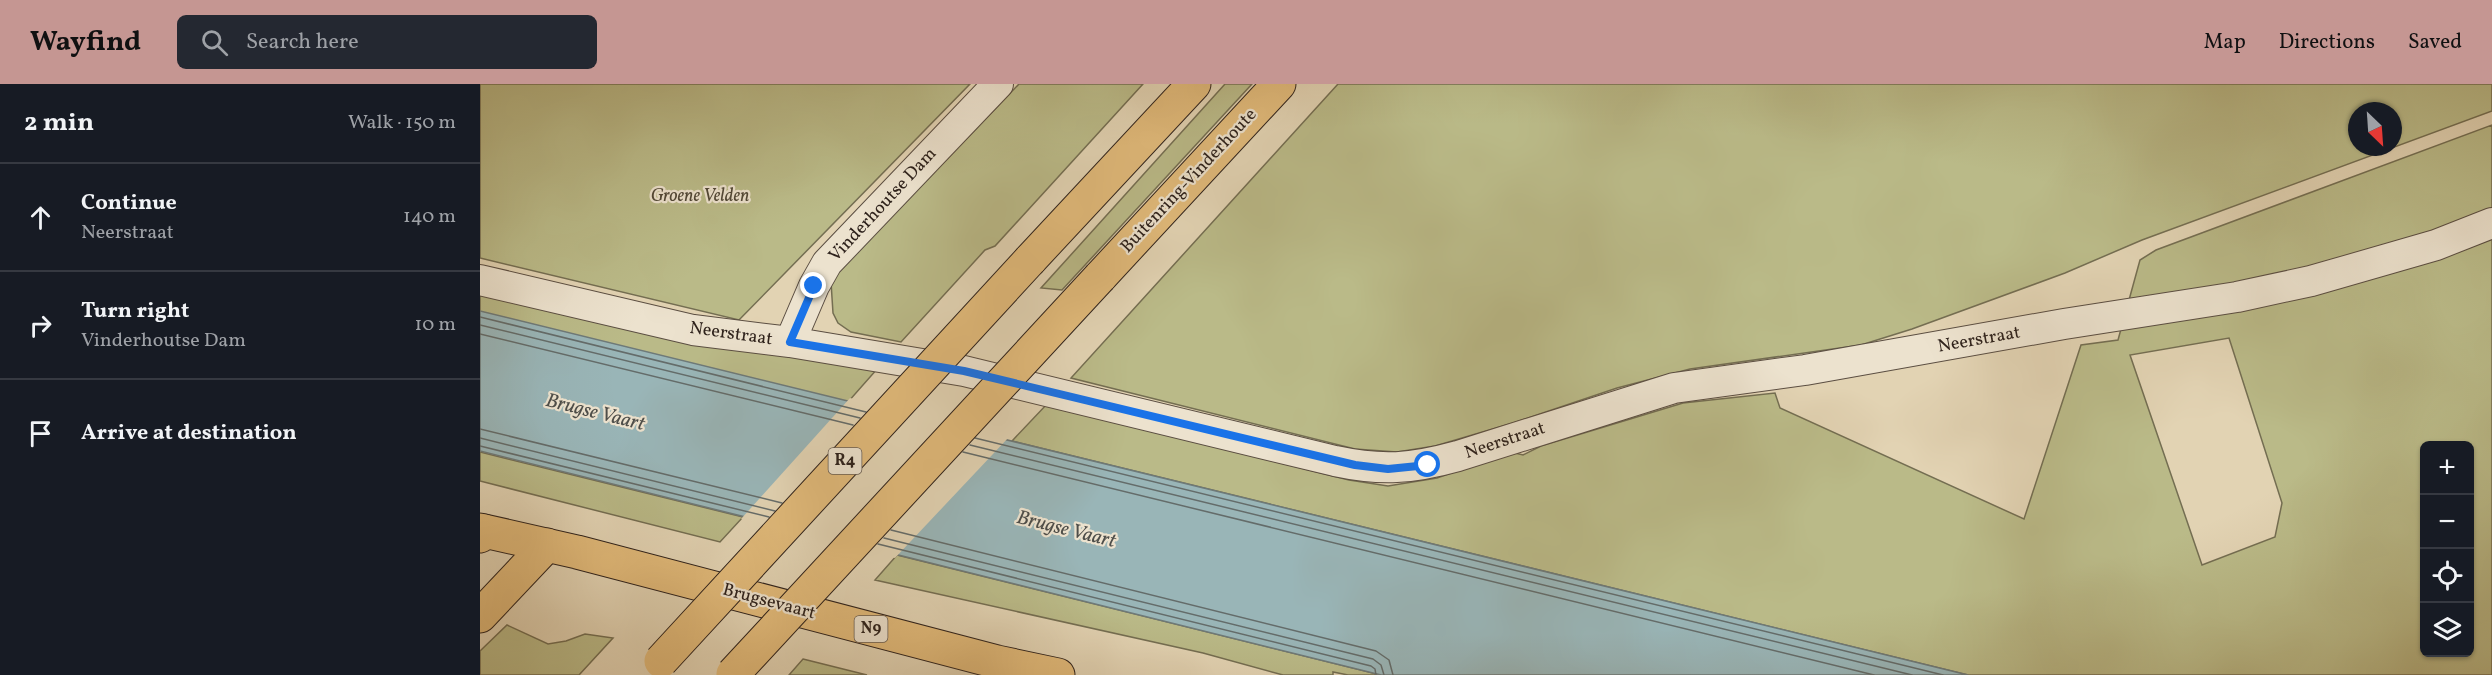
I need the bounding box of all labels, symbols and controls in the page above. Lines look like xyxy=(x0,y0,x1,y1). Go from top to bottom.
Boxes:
search box xyxy=(177,15,597,69)
text: Wayfind xyxy=(30,23,141,62)
icon: search xyxy=(198,26,231,59)
text: Search here xyxy=(246,27,359,58)
text: Map xyxy=(2204,28,2246,57)
text: Directions xyxy=(2279,28,2375,57)
text: Saved xyxy=(2408,28,2462,57)
north arrow xyxy=(2348,102,2402,156)
street label: Buitenring-Vinderhoute xyxy=(1115,103,1263,259)
text: 2 min xyxy=(24,105,94,141)
text: Walk · 150 m xyxy=(348,109,456,137)
street label: Vinderhoutse Dam xyxy=(823,142,943,268)
park label: Groene Velden xyxy=(651,184,749,209)
text: Continue xyxy=(81,188,177,219)
icon: ahead xyxy=(24,201,57,234)
text: 140 m xyxy=(403,203,456,231)
text: Neerstraat xyxy=(81,219,174,247)
route end xyxy=(800,272,826,298)
text: Turn right xyxy=(81,296,189,327)
icon: right xyxy=(24,309,57,342)
text: 10 m xyxy=(415,311,456,339)
street label: Neerstraat xyxy=(688,316,774,352)
street label: Neerstraat xyxy=(1936,320,2022,360)
text: Vinderhoutse Dam xyxy=(81,327,246,355)
water label: Brugse Vaart xyxy=(543,387,648,439)
street label: Neerstraat xyxy=(1461,416,1549,466)
icon: arrive xyxy=(24,417,57,450)
text: Arrive at destination xyxy=(81,418,297,449)
map controls xyxy=(2420,441,2474,657)
button: + xyxy=(2420,441,2474,495)
road number: R4 xyxy=(828,448,862,474)
route start xyxy=(1414,451,1440,477)
button: − xyxy=(2420,495,2474,549)
water label: Brugse Vaart xyxy=(1014,504,1119,556)
button: locate xyxy=(2420,549,2474,603)
street label: Brugsevaart xyxy=(720,578,818,626)
button: layers xyxy=(2420,603,2474,657)
road number: N9 xyxy=(854,616,888,642)

